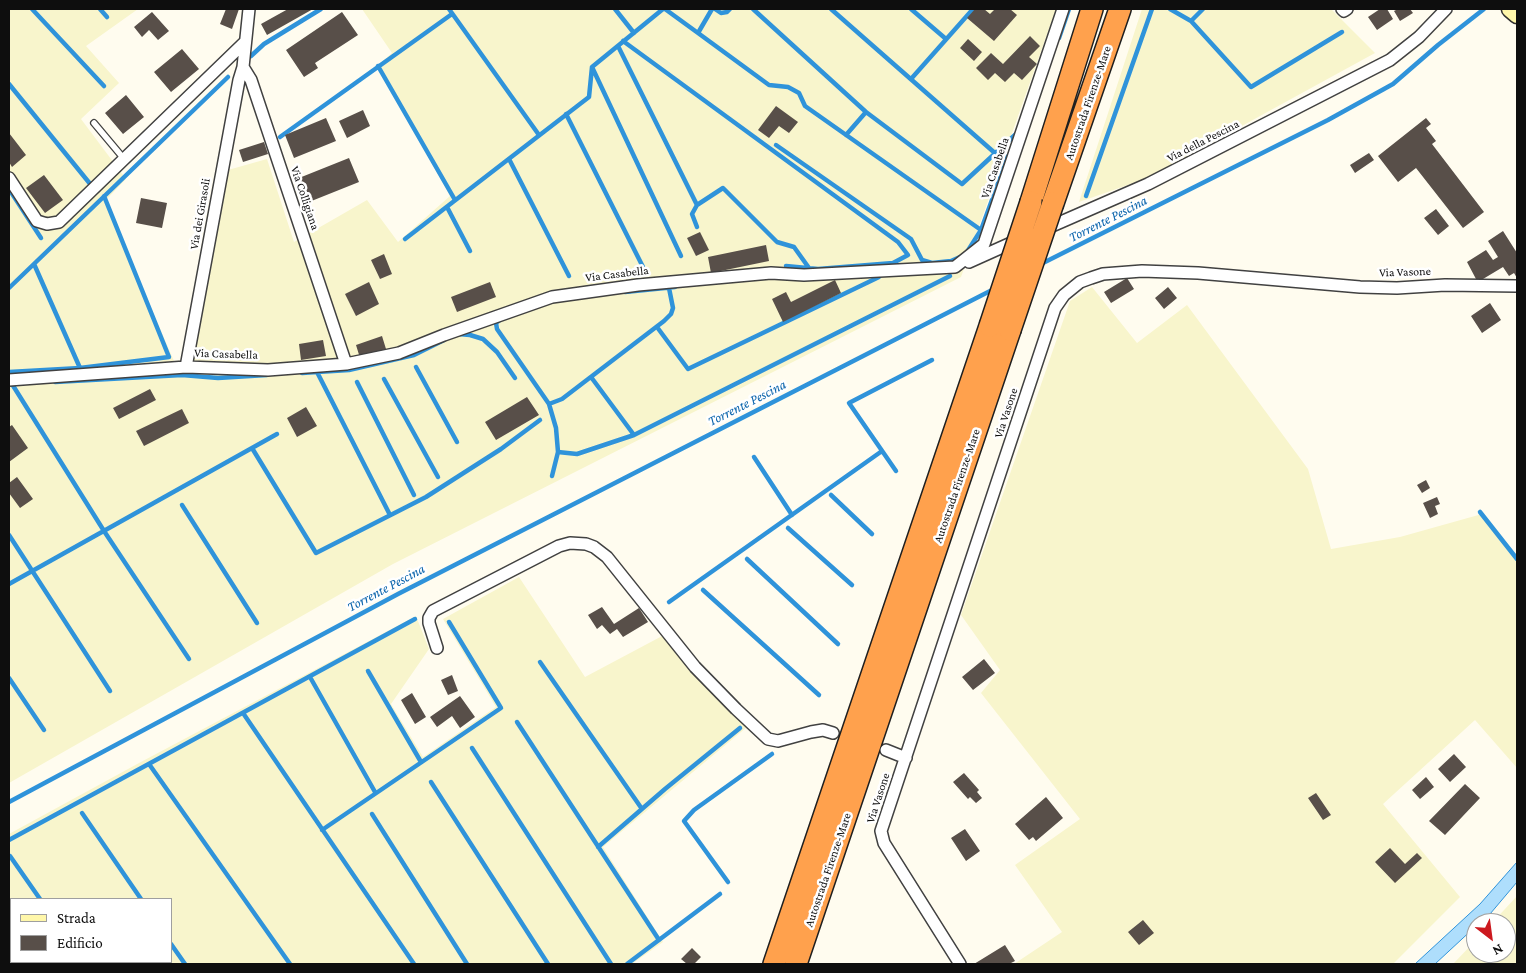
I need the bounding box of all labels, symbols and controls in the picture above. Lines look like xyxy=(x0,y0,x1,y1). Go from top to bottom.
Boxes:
street label: Autostrada Firenze-Mare xyxy=(1062,44,1114,162)
street label: Via della Pescina xyxy=(1164,117,1242,165)
street label: Via Casabella xyxy=(978,136,1012,200)
street label: Via Colligiana xyxy=(287,164,323,232)
street label: Via dei Girasoli xyxy=(187,177,213,251)
water label: Torrente Pescina xyxy=(1066,192,1150,246)
street label: Via Casabella xyxy=(584,263,650,285)
street label: Via Vasone xyxy=(1379,264,1431,280)
street label: Via Casabella xyxy=(194,346,258,362)
water label: Torrente Pescina xyxy=(705,376,789,430)
street label: Via Vasone xyxy=(991,386,1021,440)
street label: Autostrada Firenze-Mare xyxy=(931,427,983,545)
water label: Torrente Pescina xyxy=(344,560,428,616)
street label: Via Vasone xyxy=(863,771,893,825)
street label: Autostrada Firenze-Mare xyxy=(802,811,854,929)
legend xyxy=(10,898,172,963)
text: Strada xyxy=(57,910,96,926)
north arrow xyxy=(1466,913,1516,963)
text: Edificio xyxy=(57,935,103,951)
text: N xyxy=(1490,941,1506,959)

